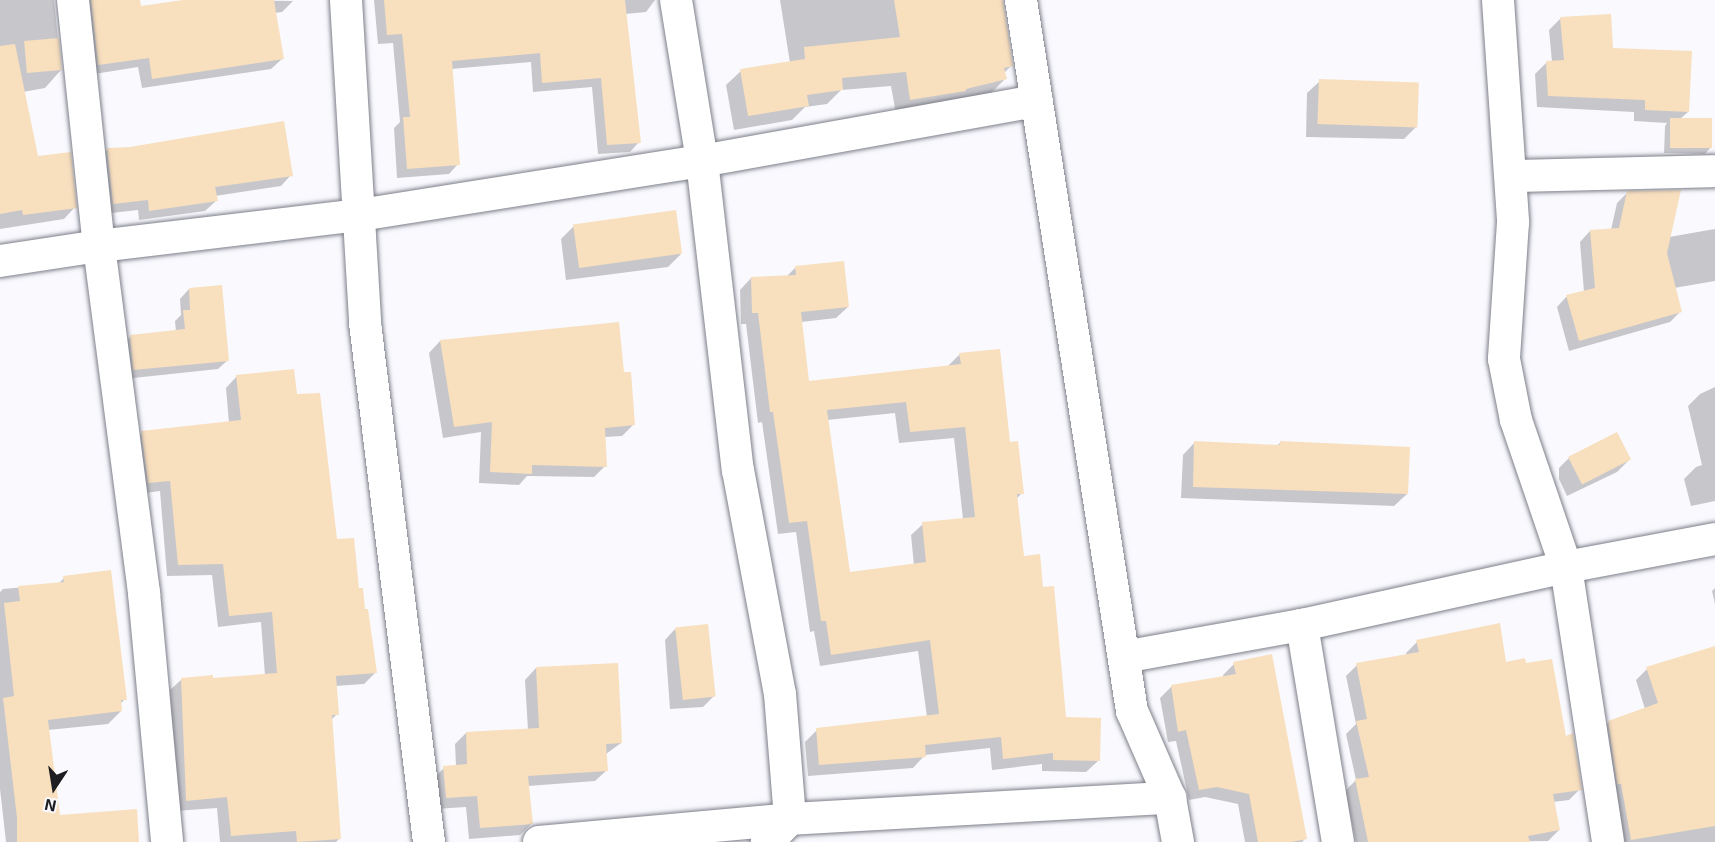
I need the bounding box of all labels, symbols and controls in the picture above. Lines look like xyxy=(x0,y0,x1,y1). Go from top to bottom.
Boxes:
north arrow xyxy=(24,758,84,818)
text: N xyxy=(43,796,58,817)

